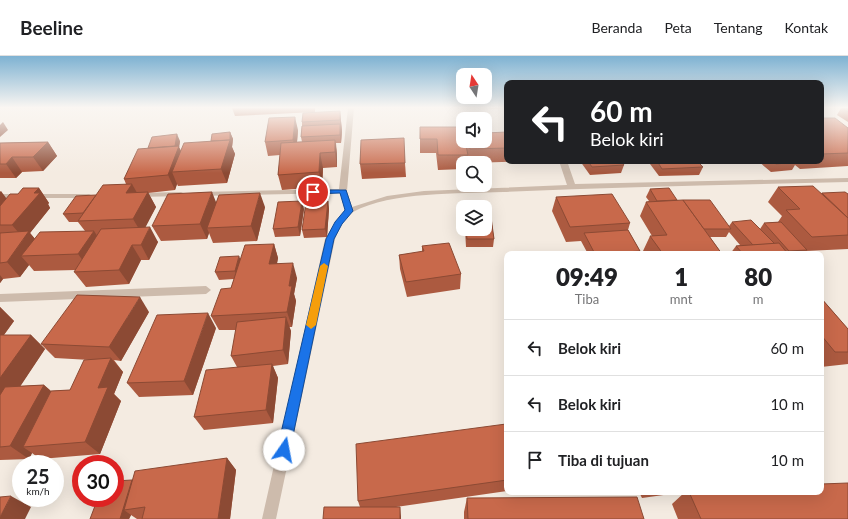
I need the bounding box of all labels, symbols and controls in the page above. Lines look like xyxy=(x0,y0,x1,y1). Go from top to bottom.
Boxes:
text: Beeline xyxy=(20,16,83,39)
text: Beranda xyxy=(592,19,642,36)
text: Peta xyxy=(664,19,692,36)
text: Tentang xyxy=(714,19,763,36)
text: Kontak xyxy=(785,19,828,36)
north arrow xyxy=(456,68,492,104)
map controls xyxy=(456,68,492,236)
text: 60 m xyxy=(590,94,653,128)
icon: left xyxy=(524,96,576,148)
button: sound xyxy=(456,112,492,148)
text: Belok kiri xyxy=(590,128,664,150)
button: search xyxy=(456,156,492,192)
pin xyxy=(296,175,330,209)
icon: arrive xyxy=(302,181,324,203)
button: layers xyxy=(456,200,492,236)
text: 09:49 xyxy=(556,262,618,291)
text: 1 xyxy=(674,262,688,291)
text: 80 xyxy=(744,262,772,291)
text: Tiba xyxy=(575,291,599,307)
text: mnt xyxy=(670,291,692,307)
text: m xyxy=(753,291,764,307)
icon: left xyxy=(524,337,546,359)
text: Belok kiri xyxy=(558,339,621,357)
text: 60 m xyxy=(770,339,804,357)
icon: left xyxy=(524,393,546,415)
text: Belok kiri xyxy=(558,395,621,413)
text: 10 m xyxy=(770,395,804,413)
position arrow xyxy=(263,429,305,471)
icon: arrive xyxy=(524,449,546,471)
text: Tiba di tujuan xyxy=(558,451,649,469)
text: 10 m xyxy=(770,451,804,469)
speed limit sign: 30 xyxy=(72,455,124,507)
text: 25 xyxy=(26,464,50,488)
text: km/h xyxy=(26,485,50,497)

